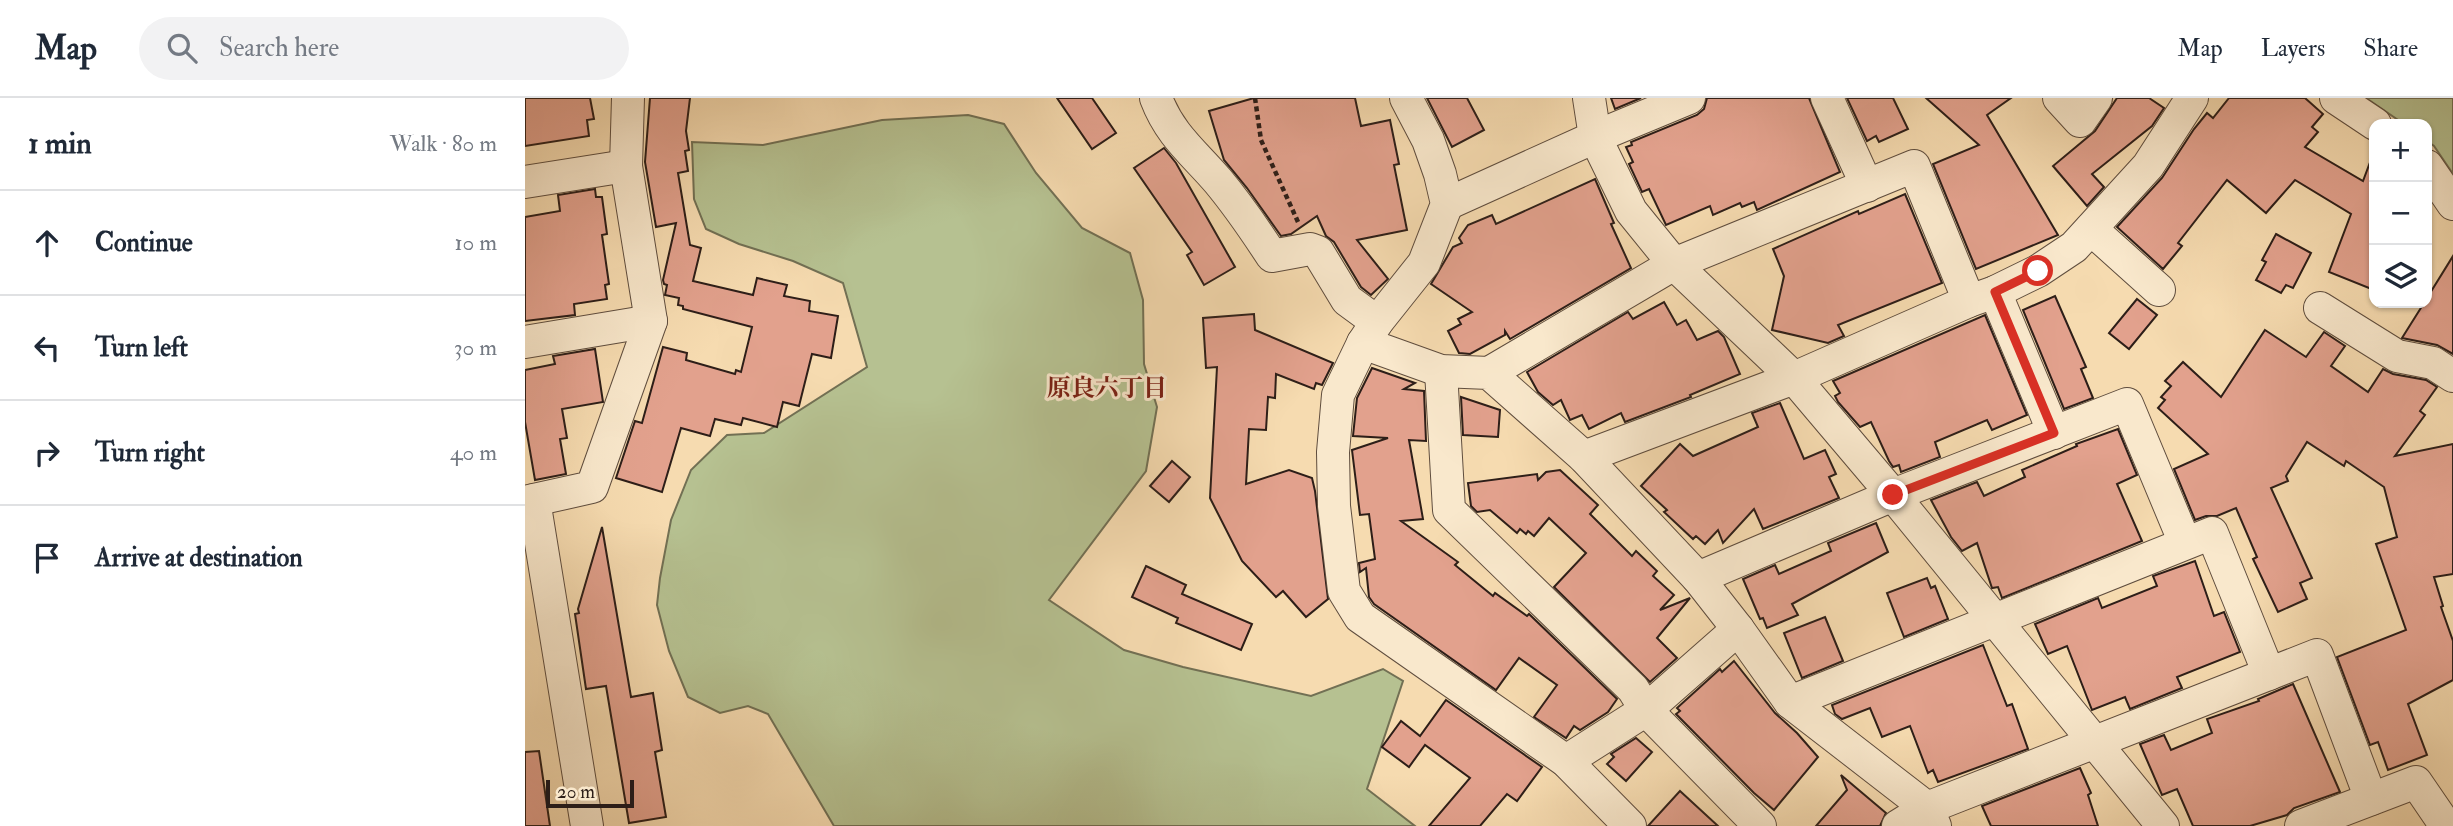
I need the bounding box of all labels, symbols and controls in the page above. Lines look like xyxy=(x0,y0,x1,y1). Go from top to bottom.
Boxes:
search box xyxy=(139,17,629,80)
text: Map xyxy=(35,28,97,69)
icon: search xyxy=(163,29,201,67)
text: Search here xyxy=(219,32,339,64)
text: Map xyxy=(2178,33,2223,64)
text: Layers xyxy=(2261,33,2325,64)
text: Share xyxy=(2363,33,2418,64)
map controls xyxy=(2369,119,2432,308)
button: + xyxy=(2369,119,2432,182)
text: 1 min xyxy=(28,125,92,162)
text: Walk · 80 m xyxy=(390,129,497,158)
button: − xyxy=(2369,182,2432,245)
icon: ahead xyxy=(28,224,66,262)
text: Continue xyxy=(95,227,193,259)
text: 10 m xyxy=(454,228,497,257)
button: layers xyxy=(2369,245,2432,308)
route start xyxy=(2022,255,2053,286)
icon: left xyxy=(28,329,66,367)
text: Turn left xyxy=(95,332,188,364)
text: 30 m xyxy=(454,333,497,362)
district label: 原良六丁目 xyxy=(1047,373,1167,404)
icon: right xyxy=(28,434,66,472)
text: Turn right xyxy=(95,437,205,469)
text: 40 m xyxy=(450,438,497,467)
route end xyxy=(1877,479,1908,510)
icon: arrive xyxy=(28,539,66,577)
text: Arrive at destination xyxy=(95,542,303,574)
scale bar xyxy=(546,777,633,809)
text: 20 m xyxy=(557,780,595,804)

